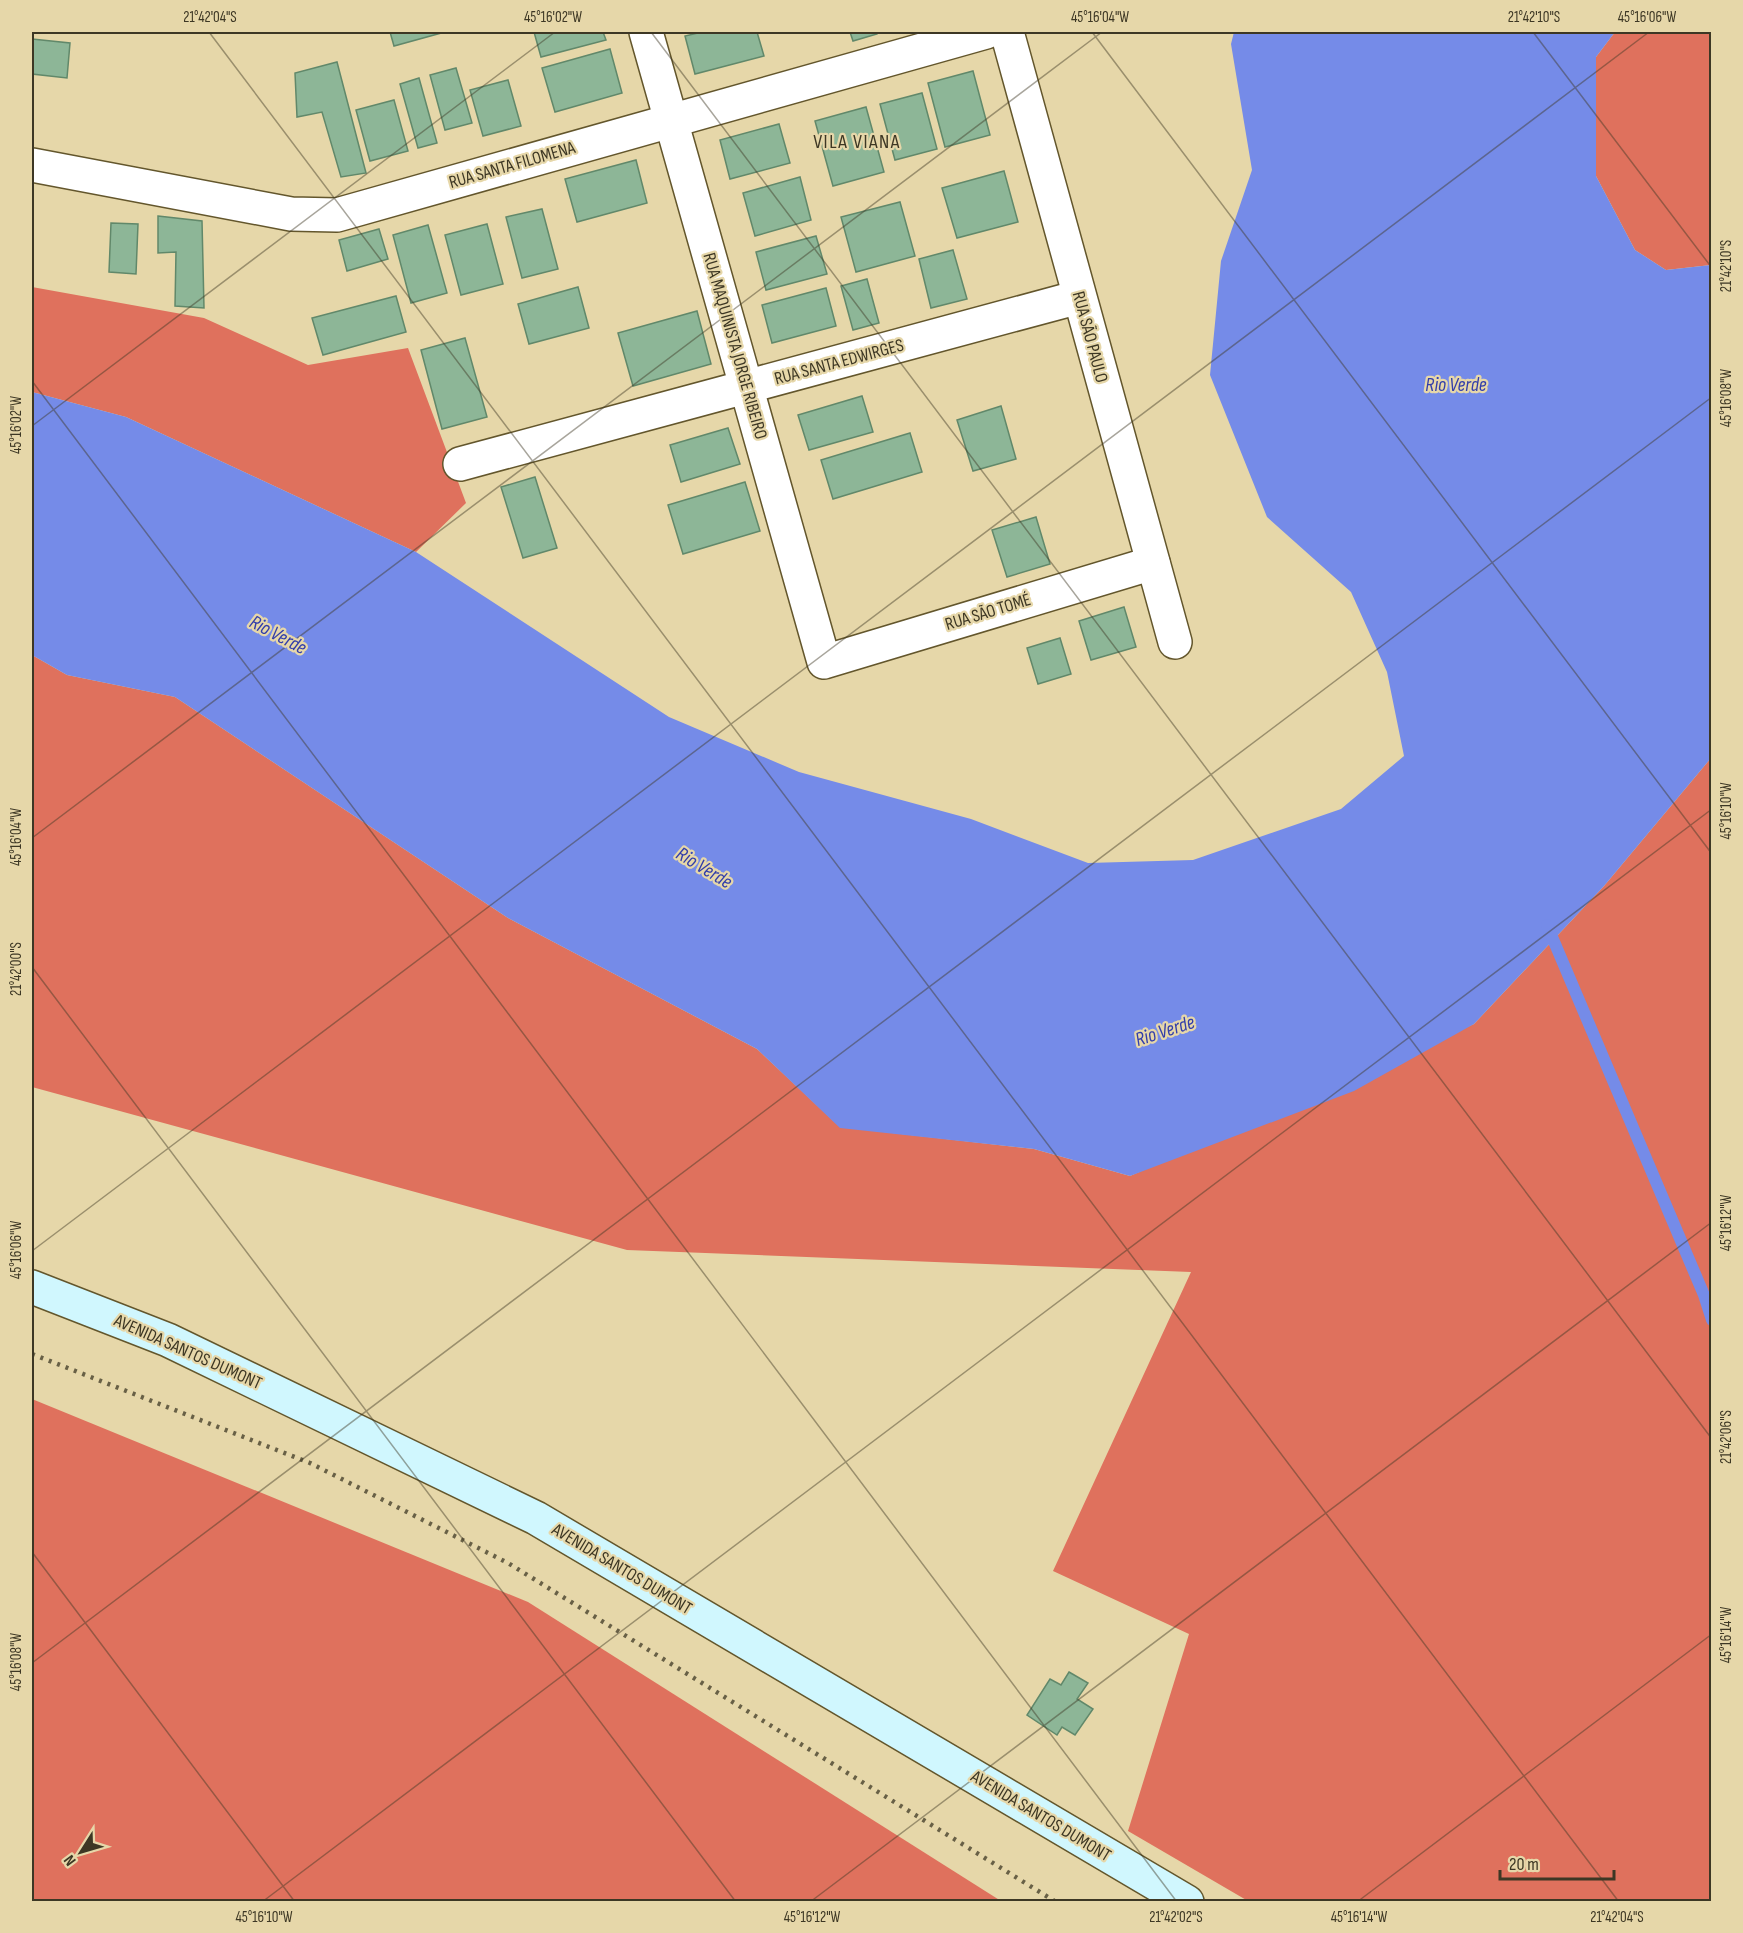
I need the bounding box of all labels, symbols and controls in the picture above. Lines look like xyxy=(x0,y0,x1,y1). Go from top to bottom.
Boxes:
text: 21°42'04"S xyxy=(183,8,237,27)
text: 45°16'02"W xyxy=(524,8,582,27)
text: 45°16'04"W xyxy=(1071,8,1129,27)
text: 21°42'10"S xyxy=(1508,8,1560,27)
text: 45°16'06"W xyxy=(1618,8,1676,27)
district label: VILA VIANA xyxy=(813,130,901,154)
street label: RUA SANTA FILOMENA xyxy=(447,137,578,193)
text: 21°42'10"S xyxy=(1717,240,1736,292)
street label: RUA MAQUINISTA JORGE RIBEIRO xyxy=(698,250,772,442)
street label: RUA SÃO PAULO xyxy=(1068,289,1112,385)
street label: RUA SANTA EDWIRGES xyxy=(772,335,906,389)
text: 45°16'08"W xyxy=(1717,369,1736,427)
water label: Rio Verde xyxy=(1425,373,1487,397)
text: 45°16'02"W xyxy=(7,396,26,454)
street label: RUA SÃO TOMÉ xyxy=(943,589,1033,635)
water label: Rio Verde xyxy=(245,610,311,660)
text: 45°16'10"W xyxy=(1717,782,1736,840)
text: 45°16'04"W xyxy=(7,808,26,866)
water label: Rio Verde xyxy=(672,842,737,894)
text: 21°42'00"S xyxy=(7,942,26,996)
water label: Rio Verde xyxy=(1132,1010,1198,1052)
text: 45°16'12"W xyxy=(1717,1194,1736,1251)
text: 45°16'06"W xyxy=(7,1221,26,1279)
street label: AVENIDA SANTOS DUMONT xyxy=(110,1310,265,1394)
text: 21°42'06"S xyxy=(1717,1410,1736,1464)
street label: AVENIDA SANTOS DUMONT xyxy=(547,1518,696,1619)
text: 45°16'14"W xyxy=(1717,1606,1736,1663)
text: 45°16'08"W xyxy=(7,1633,26,1691)
street label: AVENIDA SANTOS DUMONT xyxy=(966,1765,1115,1866)
north arrow xyxy=(51,1822,111,1882)
scale bar xyxy=(1500,1843,1614,1881)
text: N xyxy=(60,1851,80,1869)
text: 20 m xyxy=(1509,1854,1539,1875)
text: 45°16'10"W xyxy=(235,1908,293,1927)
text: 45°16'12"W xyxy=(784,1908,841,1927)
text: 21°42'02"S xyxy=(1149,1908,1203,1927)
text: 45°16'14"W xyxy=(1331,1908,1388,1927)
text: 21°42'04"S xyxy=(1590,1908,1644,1927)

